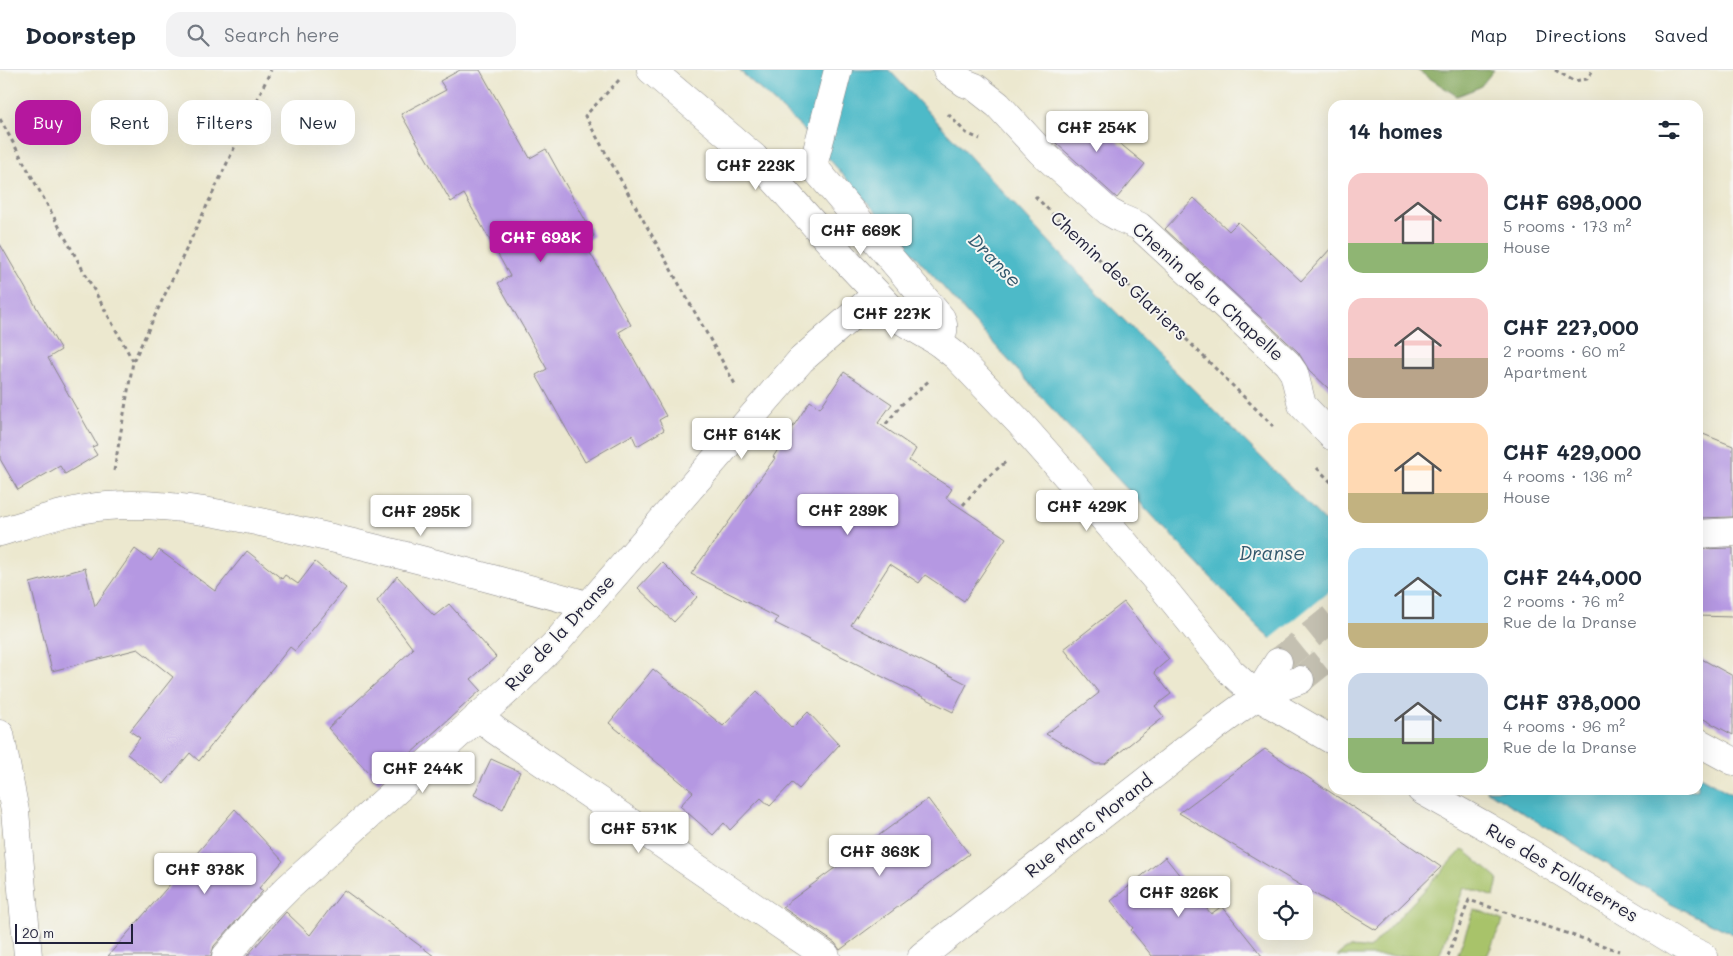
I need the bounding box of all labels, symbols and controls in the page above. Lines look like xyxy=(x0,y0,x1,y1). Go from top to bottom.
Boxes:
search box xyxy=(166,12,516,57)
text: Doorstep xyxy=(25,19,136,50)
icon: search xyxy=(184,21,212,49)
text: Search here xyxy=(224,22,340,47)
text: Map xyxy=(1470,23,1507,47)
text: Directions xyxy=(1535,23,1627,47)
text: Saved xyxy=(1655,23,1708,47)
chip: Buy xyxy=(15,100,81,145)
chip: Rent xyxy=(91,100,168,145)
chip: Filters xyxy=(178,100,271,145)
chip: New xyxy=(281,100,355,145)
pin: CHF 254K xyxy=(1045,111,1149,153)
text: CHF 254K xyxy=(1057,116,1137,137)
icon: filters xyxy=(1655,116,1683,144)
text: 14 homes xyxy=(1348,117,1443,144)
pin: CHF 223K xyxy=(704,148,808,191)
text: CHF 223K xyxy=(717,154,795,175)
text: CHF 698,000 xyxy=(1503,188,1642,215)
icon: home xyxy=(1388,193,1448,253)
street label: Chemin des Glariers xyxy=(1046,205,1193,345)
pin: CHF 669K xyxy=(809,214,913,256)
text: 5 rooms · 173 m² xyxy=(1503,215,1632,236)
street label: Chemin de la Chapelle xyxy=(1128,217,1290,366)
text: CHF 669K xyxy=(821,219,901,240)
pin: CHF 698K xyxy=(489,220,593,263)
text: CHF 698K xyxy=(501,226,581,247)
water label: Dranse xyxy=(963,227,1027,292)
text: House xyxy=(1503,236,1550,257)
pin: CHF 227K xyxy=(840,296,944,339)
text: CHF 227K xyxy=(853,302,931,323)
text: CHF 227,000 xyxy=(1503,313,1639,340)
icon: home xyxy=(1388,318,1448,378)
text: 2 rooms · 60 m² xyxy=(1503,340,1625,361)
text: Apartment xyxy=(1503,361,1588,382)
pin: CHF 614K xyxy=(690,418,794,460)
text: CHF 614K xyxy=(703,423,781,444)
text: CHF 429,000 xyxy=(1503,438,1641,465)
icon: home xyxy=(1388,443,1448,503)
text: 4 rooms · 136 m² xyxy=(1503,465,1632,486)
text: House xyxy=(1503,486,1550,507)
pin: CHF 429K xyxy=(1035,490,1139,532)
pin: CHF 295K xyxy=(369,494,473,537)
pin: CHF 239K xyxy=(796,494,900,536)
text: CHF 429K xyxy=(1047,495,1127,516)
text: CHF 239K xyxy=(808,499,888,520)
text: CHF 295K xyxy=(381,500,461,521)
water label: Dranse xyxy=(1239,540,1305,565)
text: CHF 244,000 xyxy=(1503,563,1642,590)
icon: home xyxy=(1388,568,1448,628)
street label: Rue de la Dranse xyxy=(499,569,619,696)
text: 2 rooms · 76 m² xyxy=(1503,590,1624,611)
text: Rue de la Dranse xyxy=(1503,611,1637,632)
text: CHF 378,000 xyxy=(1503,688,1641,715)
icon: home xyxy=(1388,693,1448,753)
text: 4 rooms · 96 m² xyxy=(1503,715,1625,736)
text: Rue de la Dranse xyxy=(1503,736,1637,757)
pin: CHF 244K xyxy=(371,752,475,794)
text: CHF 244K xyxy=(383,757,463,778)
street label: Rue Marc Morand xyxy=(1020,768,1157,883)
pin: CHF 571K xyxy=(587,812,691,854)
text: CHF 571K xyxy=(601,817,677,838)
street label: Rue des Follaterres xyxy=(1482,817,1643,927)
pin: CHF 363K xyxy=(828,834,932,877)
text: CHF 363K xyxy=(840,840,920,861)
pin: CHF 378K xyxy=(153,852,257,895)
text: CHF 378K xyxy=(165,858,245,879)
pin: CHF 326K xyxy=(1127,876,1231,918)
text: CHF 326K xyxy=(1139,881,1219,902)
map controls xyxy=(1258,885,1313,940)
button: locate xyxy=(1258,885,1313,940)
scale bar xyxy=(15,921,132,944)
text: 20 m xyxy=(22,923,54,942)

